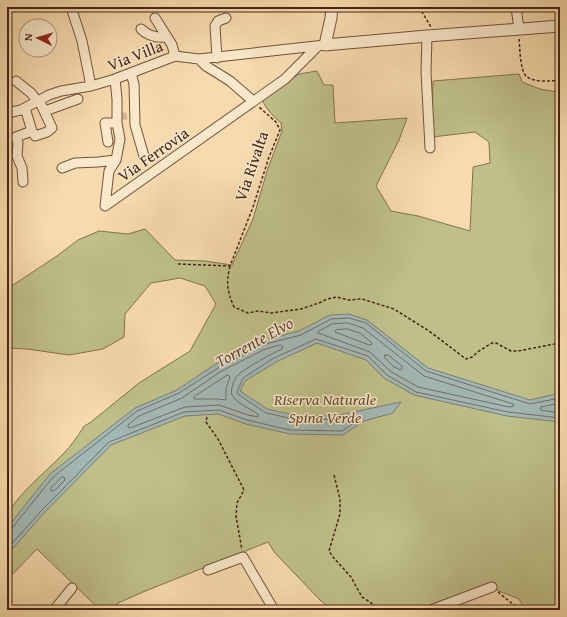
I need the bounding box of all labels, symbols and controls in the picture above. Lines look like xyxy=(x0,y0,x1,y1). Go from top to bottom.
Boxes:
north arrow xyxy=(18,18,58,58)
text: N xyxy=(20,32,36,41)
street label: Via Villa xyxy=(104,33,167,77)
street label: Via Ferrovia xyxy=(113,121,194,187)
street label: Via Rivalta xyxy=(228,127,274,204)
water label: Torrente Elvo xyxy=(210,310,297,373)
park label: Riserva Naturale Spina Verde xyxy=(273,387,377,429)

